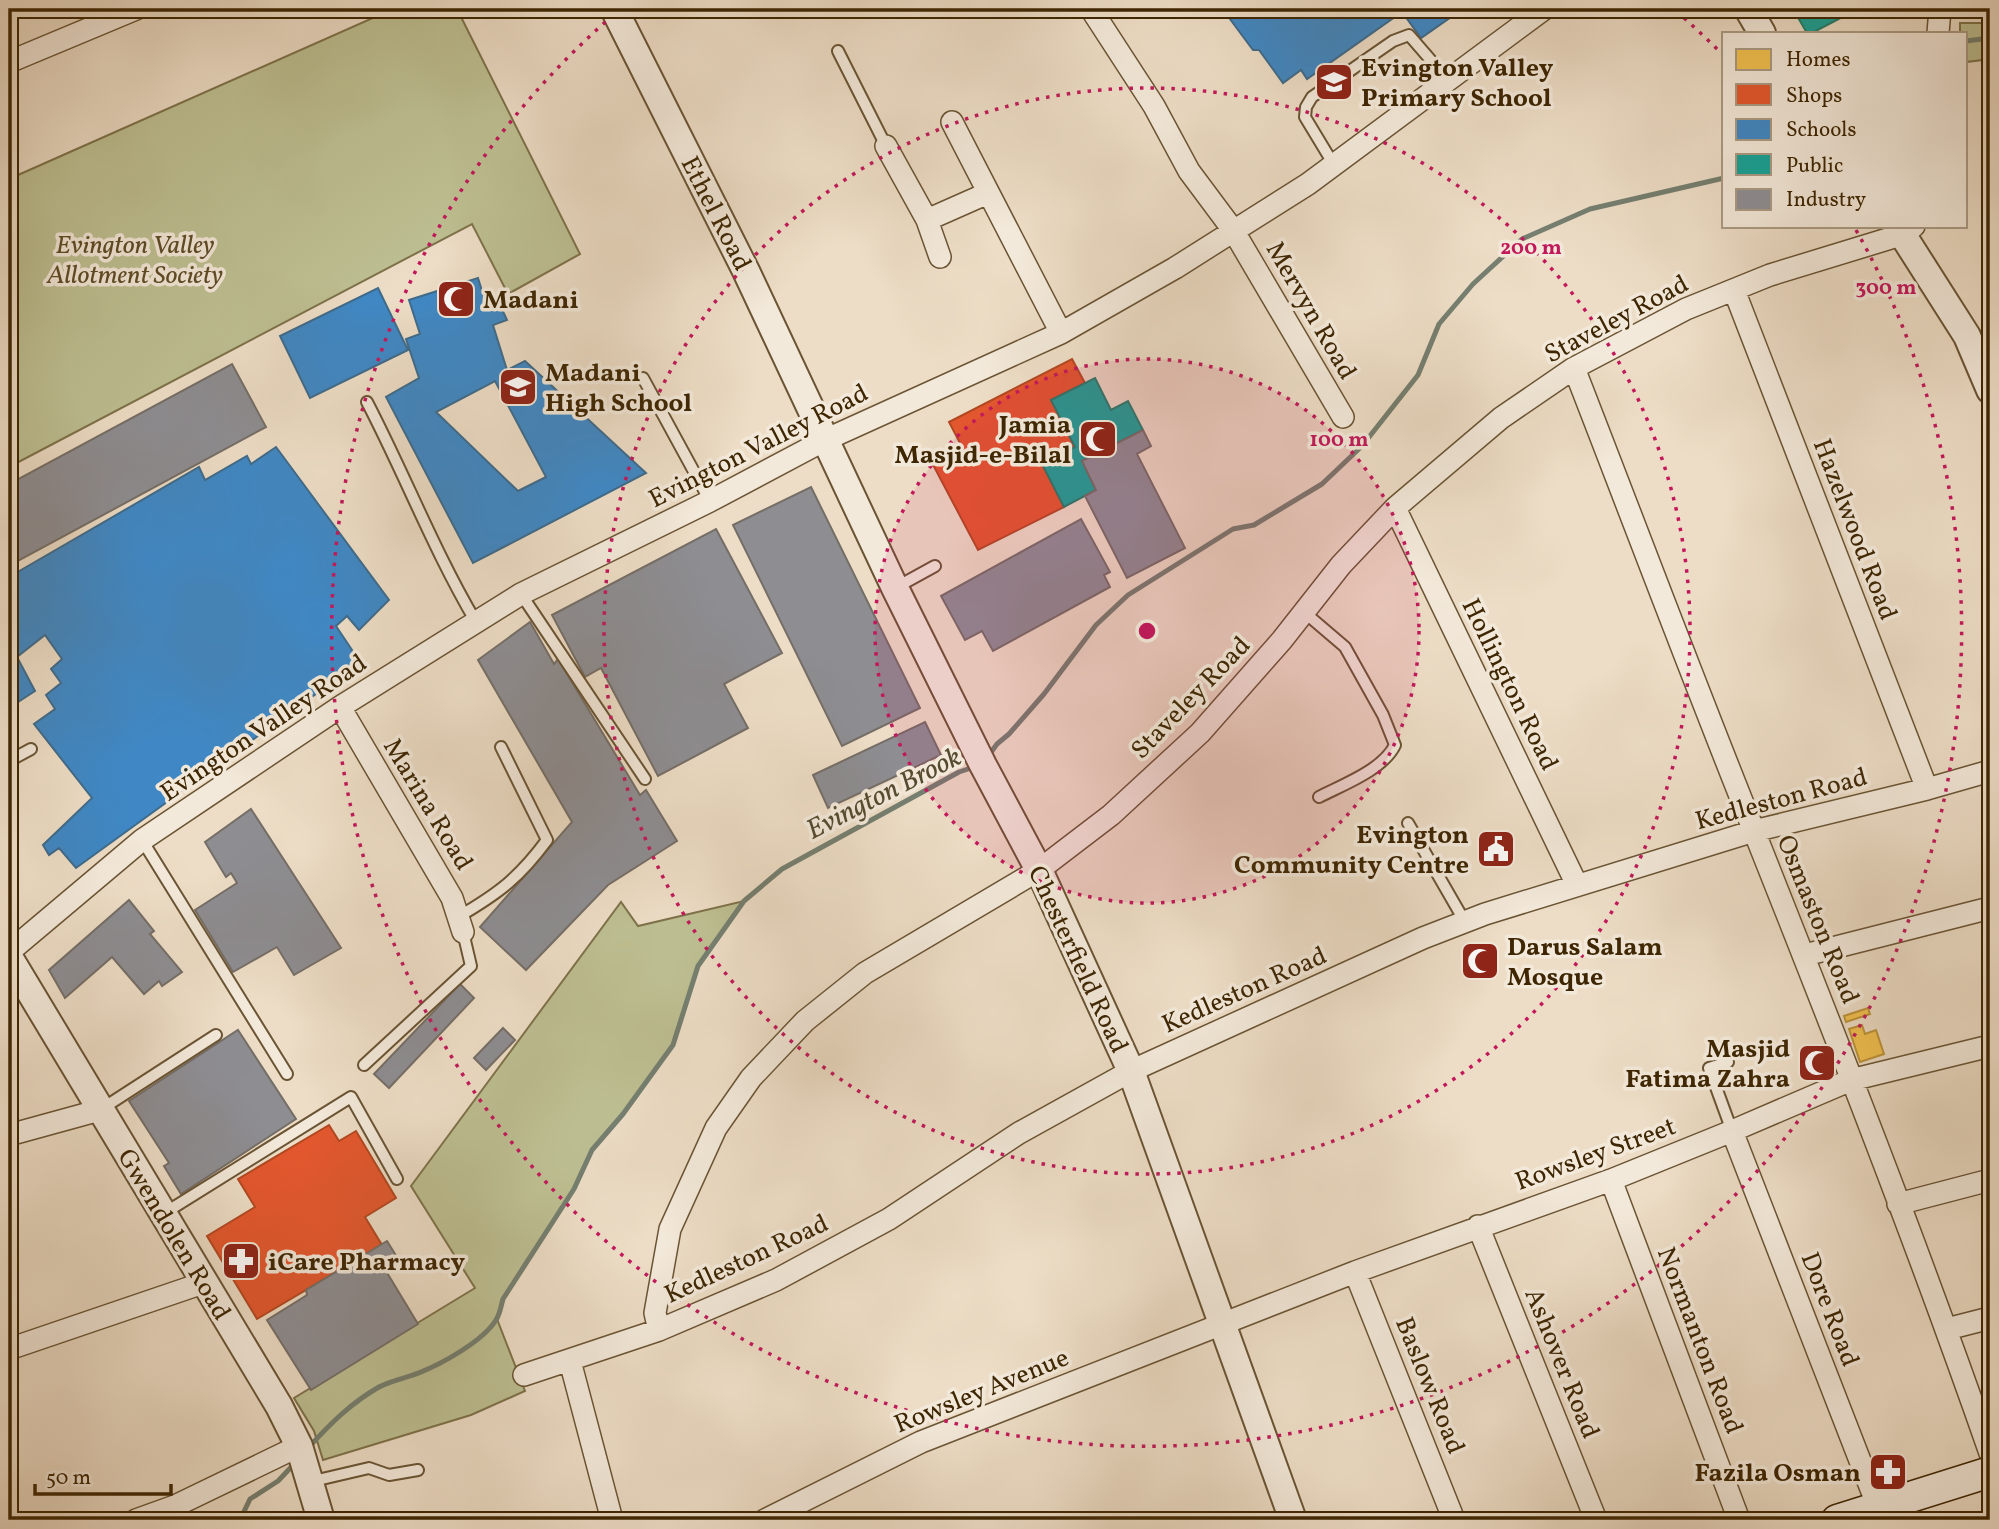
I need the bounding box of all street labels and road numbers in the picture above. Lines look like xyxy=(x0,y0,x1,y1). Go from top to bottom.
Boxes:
street label: Ethel Road xyxy=(671,150,759,277)
street label: Mervyn Road xyxy=(1256,235,1364,387)
street label: Staveley Road xyxy=(1539,267,1695,373)
street label: Evington Valley Road xyxy=(643,376,875,518)
street label: Hazelwood Road xyxy=(1803,434,1905,626)
street label: Hollington Road xyxy=(1452,593,1566,777)
street label: Staveley Road xyxy=(1123,629,1259,768)
street label: Evington Valley Road xyxy=(154,646,374,811)
street label: Marina Road xyxy=(374,732,481,878)
street label: Kedleston Road xyxy=(1691,760,1872,840)
street label: Osmaston Road xyxy=(1767,830,1867,1010)
street label: Chesterfield Road xyxy=(1018,860,1136,1059)
street label: Kedleston Road xyxy=(1157,938,1333,1043)
street label: Rowsley Street xyxy=(1510,1109,1681,1201)
street label: Gwendolen Road xyxy=(108,1142,239,1328)
street label: Kedleston Road xyxy=(659,1206,835,1314)
street label: Normanton Road xyxy=(1647,1242,1751,1439)
street label: Dore Road xyxy=(1791,1247,1867,1372)
street label: Ashover Road xyxy=(1515,1283,1608,1444)
street label: Baslow Road xyxy=(1385,1312,1473,1460)
street label: Rowsley Avenue xyxy=(889,1340,1074,1443)

